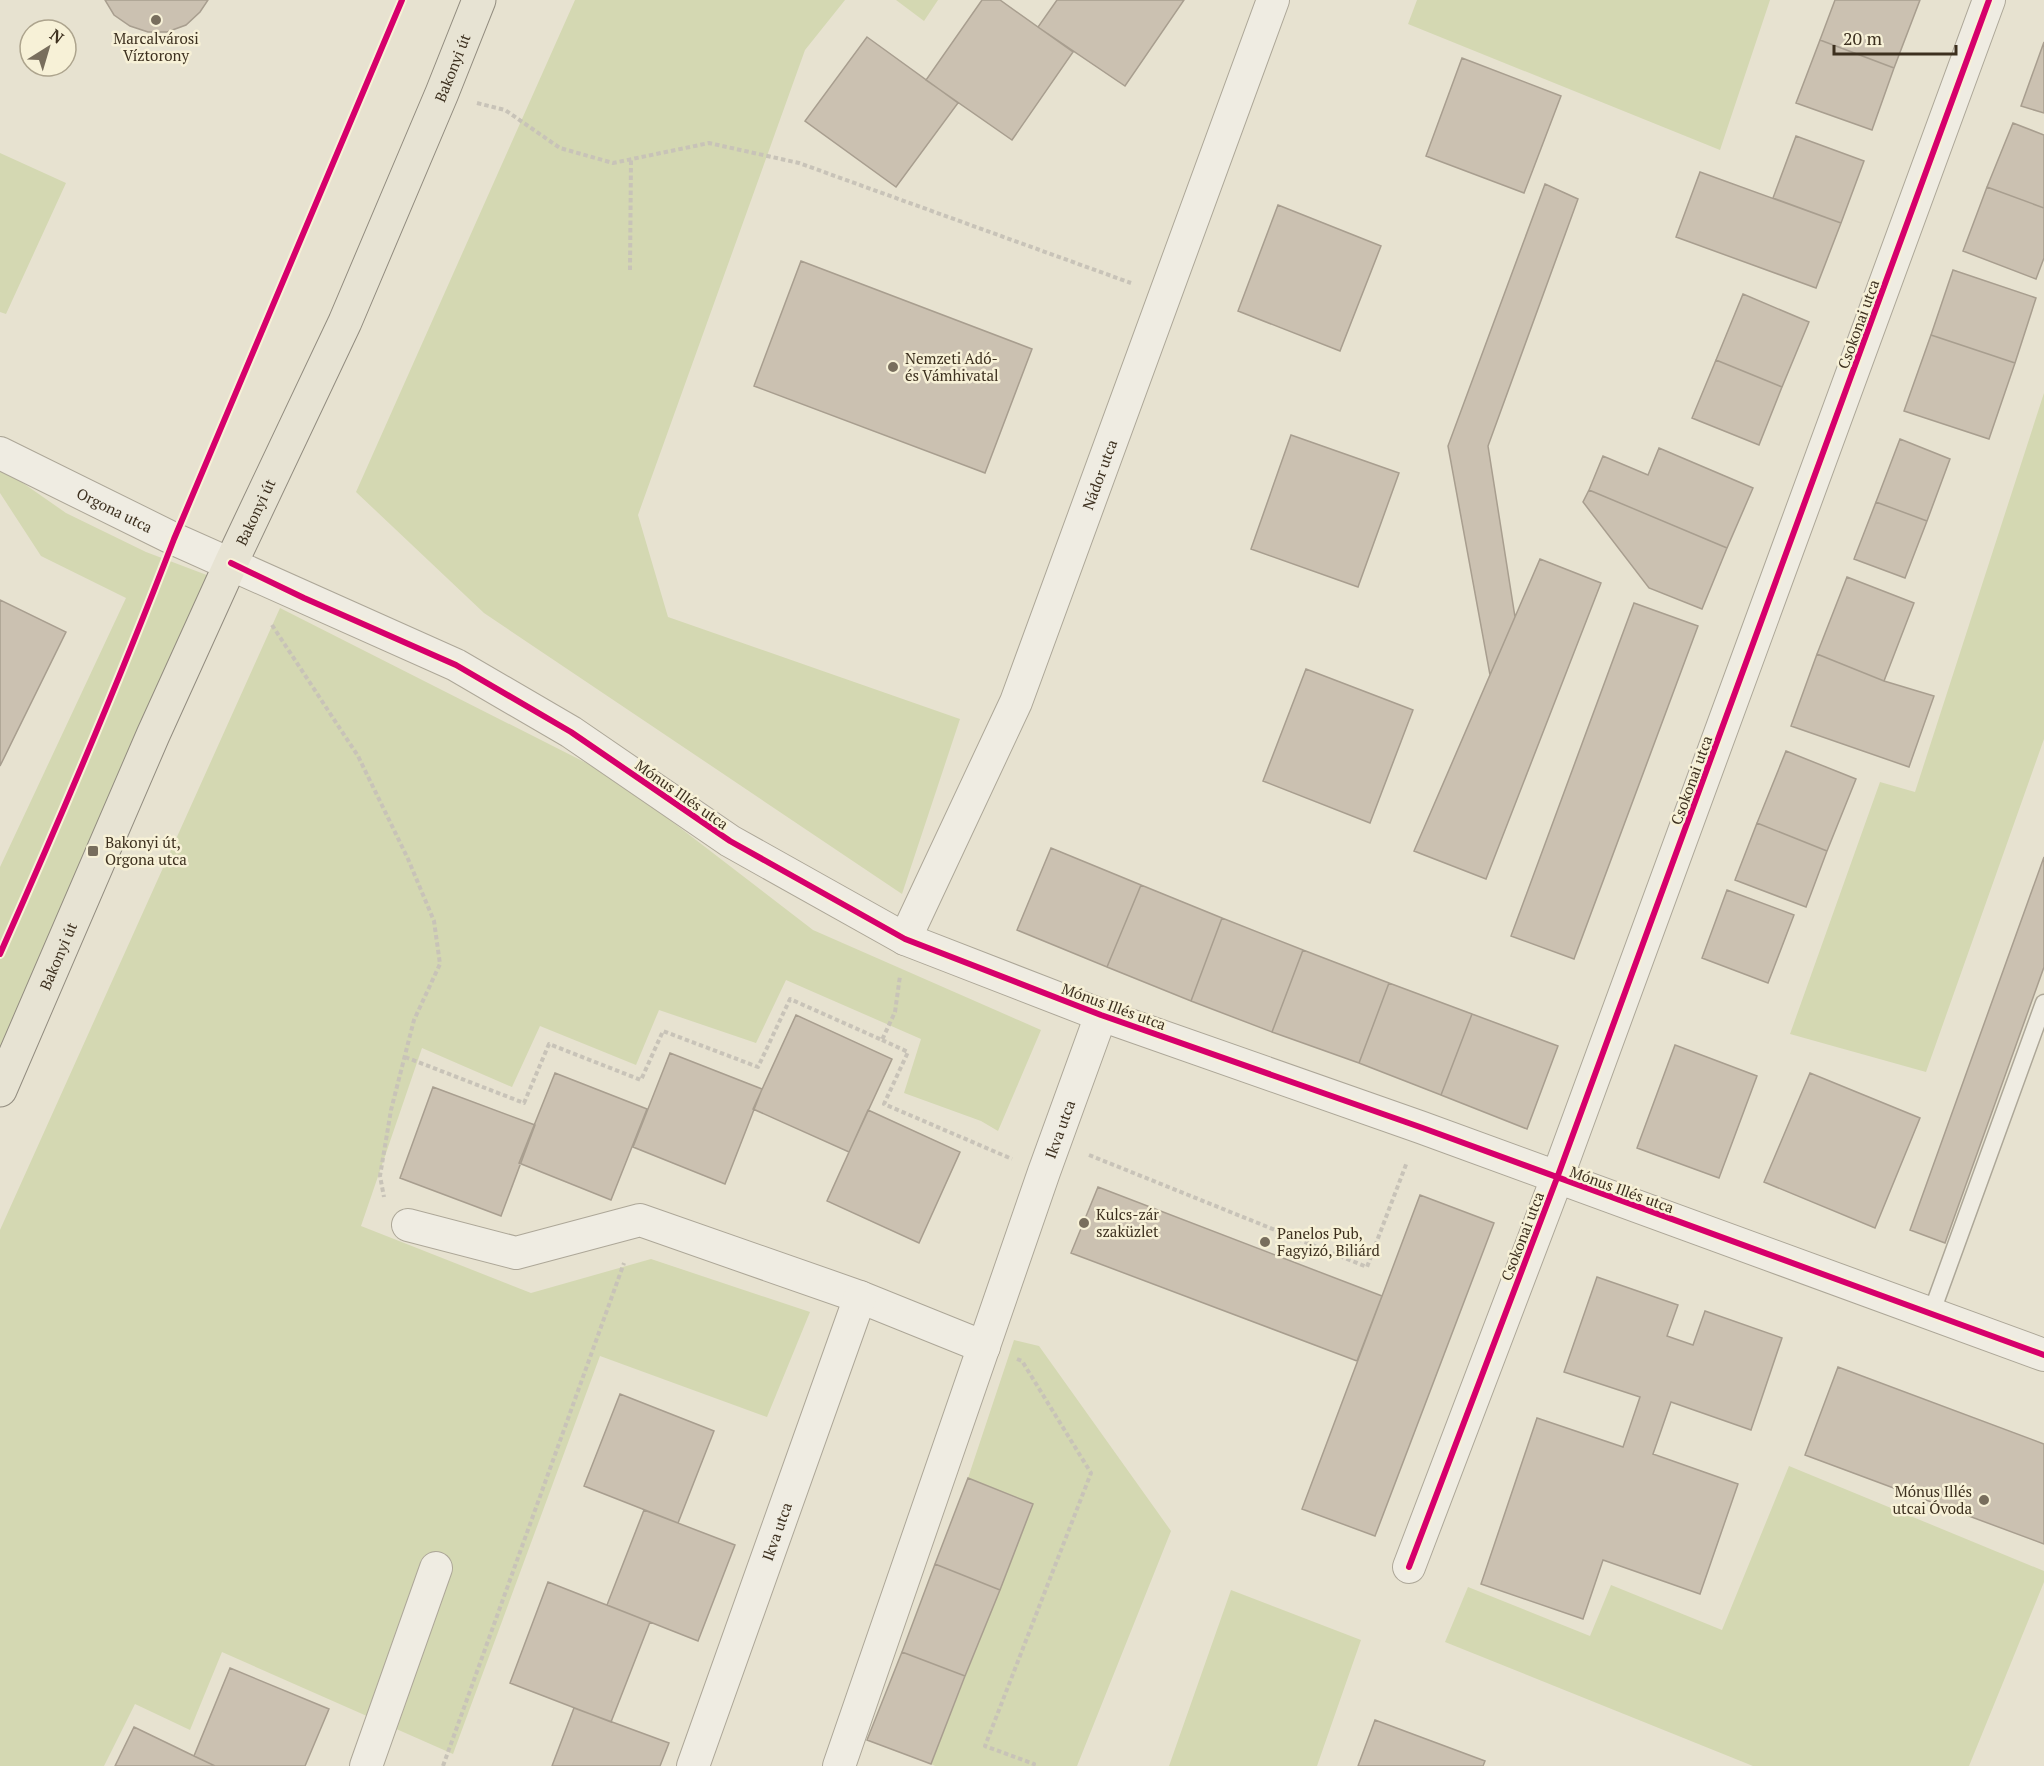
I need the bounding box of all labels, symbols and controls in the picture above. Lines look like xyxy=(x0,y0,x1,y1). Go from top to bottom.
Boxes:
marker: Marcalvárosi Víztorony xyxy=(149,13,163,27)
north arrow xyxy=(18,18,78,78)
scale bar xyxy=(1834,18,1956,56)
text: N xyxy=(46,24,68,48)
text: 20 m xyxy=(1843,26,1883,50)
place label: Marcalvárosi Víztorony xyxy=(113,28,199,65)
street label: Bakonyi út xyxy=(429,30,475,105)
street label: Csokonai utca xyxy=(1833,276,1884,371)
place label: Nemzeti Adó- és Vámhivatal xyxy=(905,348,999,385)
marker: Nemzeti Adó- és Vámhivatal xyxy=(886,360,900,374)
street label: Nádor utca xyxy=(1077,436,1121,512)
street label: Bakonyi út xyxy=(231,475,280,548)
street label: Orgona utca xyxy=(74,483,156,537)
street label: Csokonai utca xyxy=(1666,732,1717,827)
street label: Mónus Illés utca xyxy=(631,754,733,834)
place label: Bakonyi út, Orgona utca xyxy=(105,832,187,869)
marker: Bakonyi út, Orgona utca xyxy=(86,844,100,858)
street label: Bakonyi út xyxy=(34,919,81,993)
street label: Mónus Illés utca xyxy=(1059,978,1169,1034)
street label: Ikva utca xyxy=(1040,1097,1079,1161)
street label: Mónus Illés utca xyxy=(1567,1161,1677,1217)
street label: Csokonai utca xyxy=(1496,1188,1548,1283)
place label: Kulcs-zár szaküzlet xyxy=(1096,1204,1159,1241)
marker: Kulcs-zár szaküzlet xyxy=(1077,1216,1091,1230)
place label: Panelos Pub, Fagyizó, Biliárd xyxy=(1277,1223,1380,1260)
marker: Panelos Pub, Fagyizó, Biliárd xyxy=(1258,1235,1272,1249)
place label: Mónus Illés utcai Óvoda xyxy=(1892,1481,1972,1518)
marker: Mónus Illés utcai Óvoda xyxy=(1977,1493,1991,1507)
street label: Ikva utca xyxy=(757,1499,796,1563)

